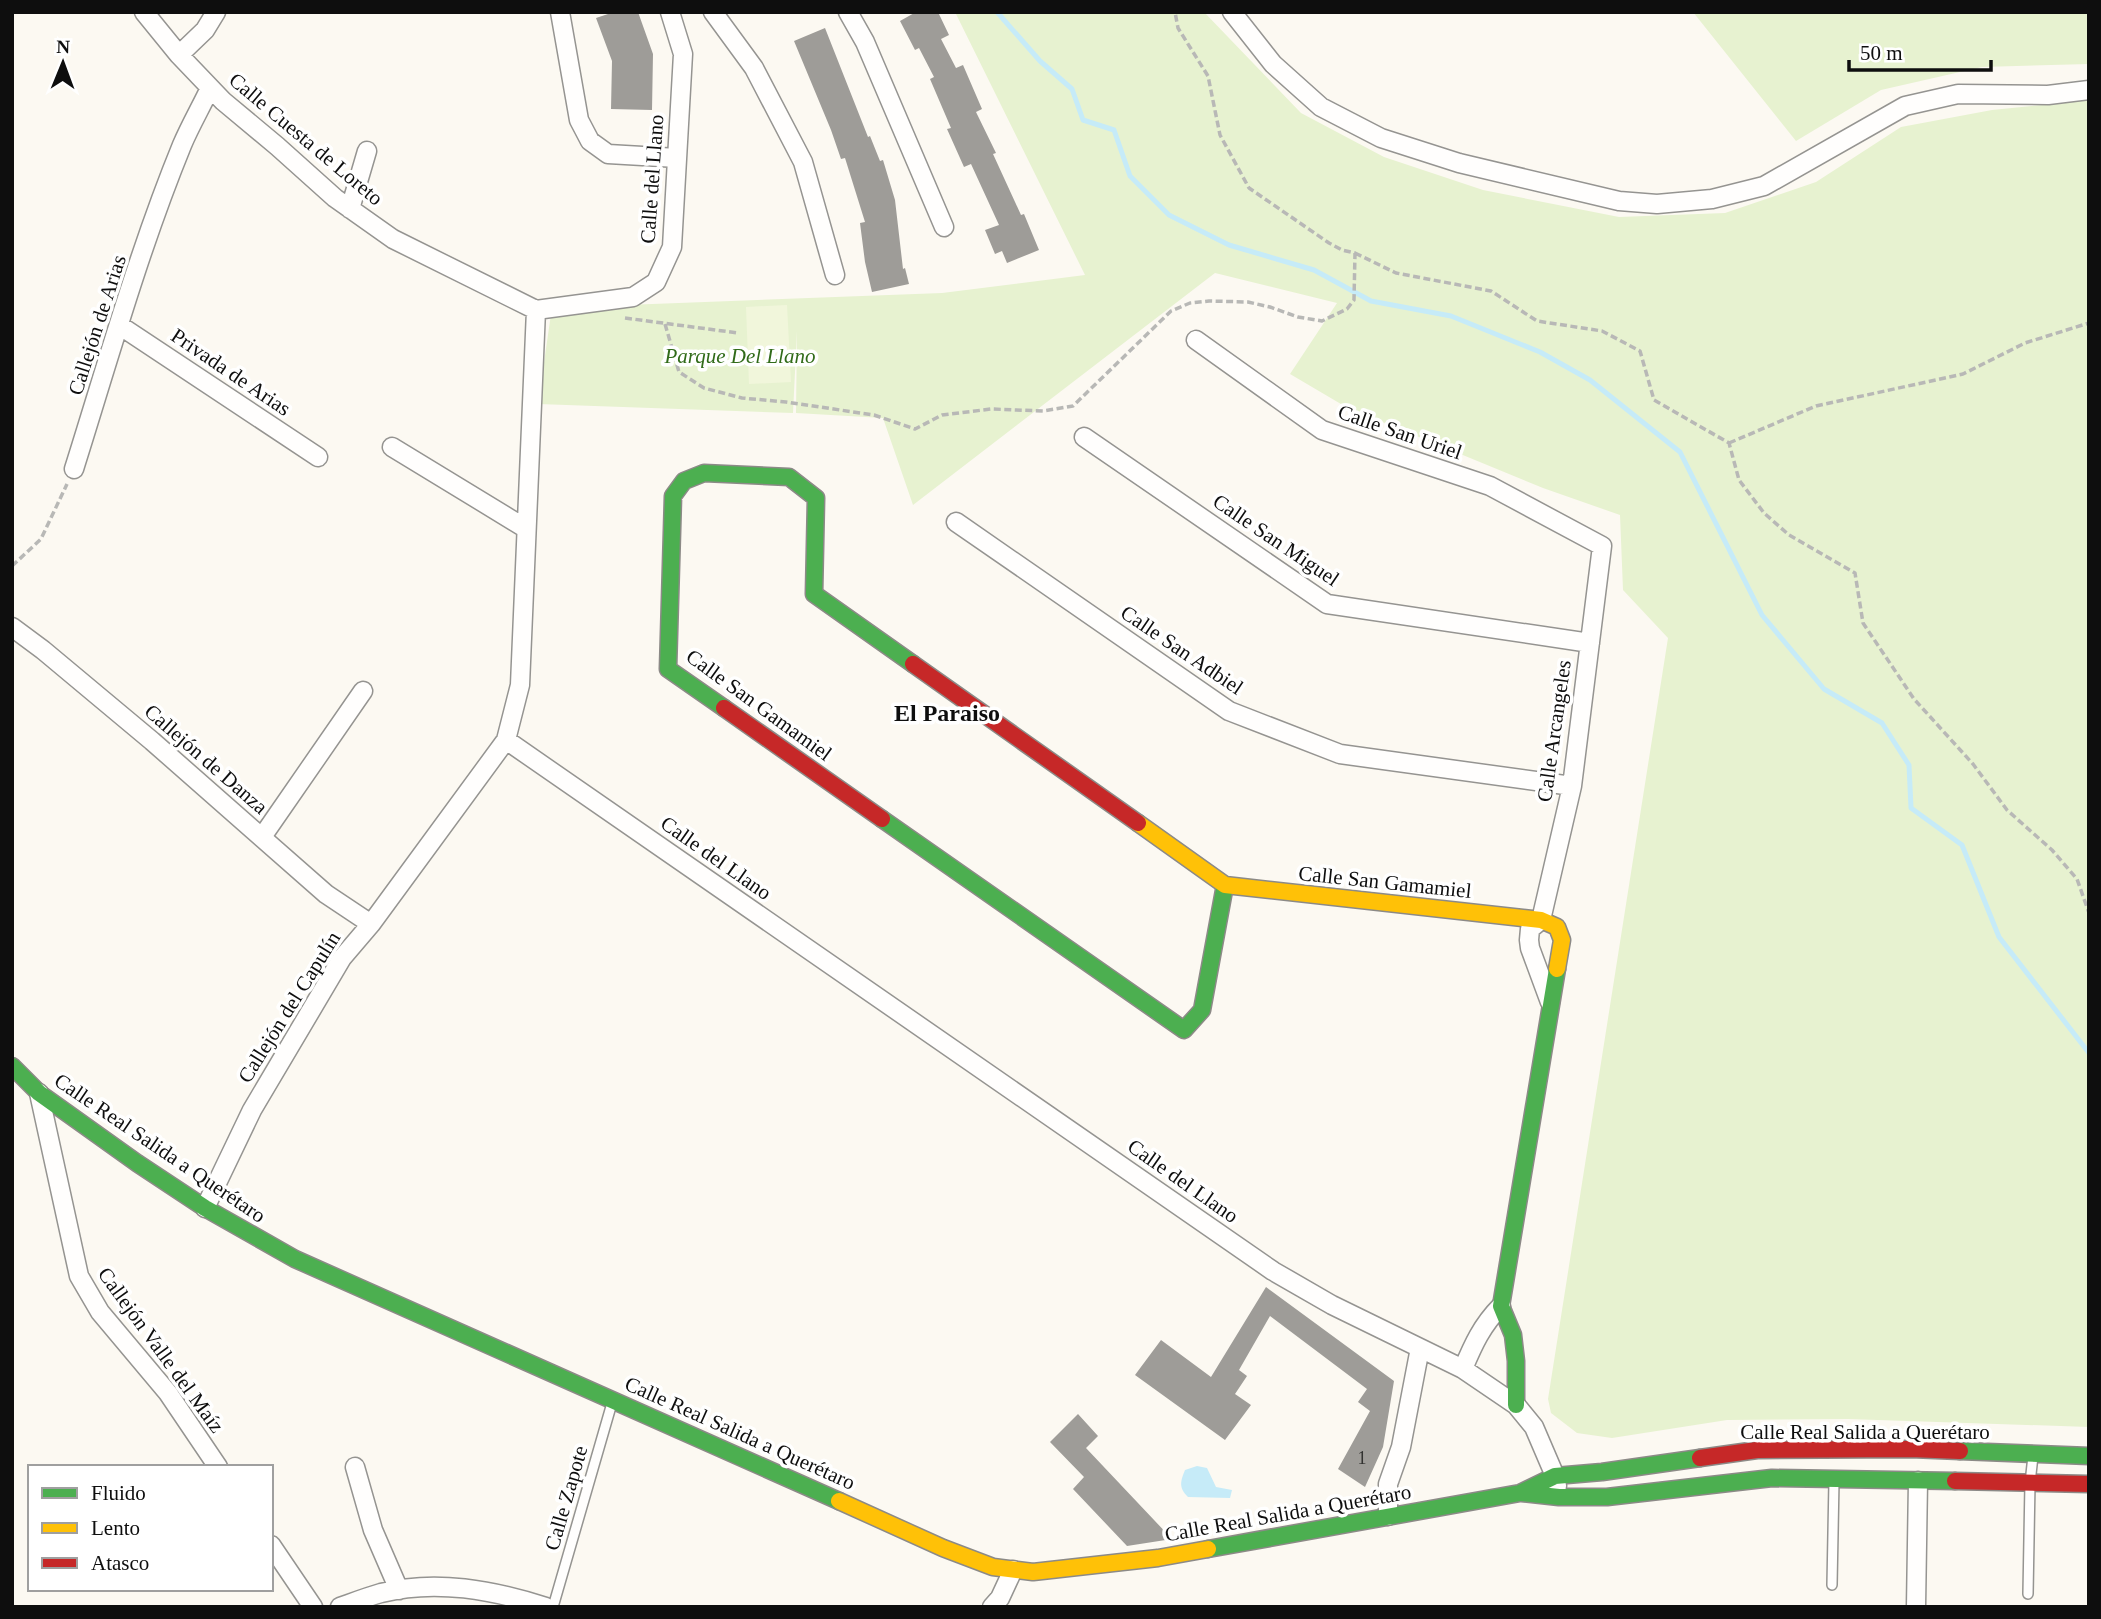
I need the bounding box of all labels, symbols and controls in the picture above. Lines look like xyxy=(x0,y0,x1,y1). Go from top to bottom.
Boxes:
north arrow xyxy=(28,28,98,98)
scale bar xyxy=(1849,28,1991,72)
text: N xyxy=(56,36,71,57)
text: 50 m xyxy=(1860,41,1903,65)
street label: Calle Cuesta de Loreto xyxy=(224,68,388,210)
street label: Calle del Llano xyxy=(636,114,668,244)
street label: Callejón de Arias xyxy=(63,252,131,398)
street label: Privada de Arias xyxy=(167,323,295,421)
park label: Parque Del Llano xyxy=(664,344,815,368)
street label: Calle San Uriel xyxy=(1335,400,1465,464)
street label: Calle San Miguel xyxy=(1208,489,1344,591)
street label: Calle San Adbiel xyxy=(1116,600,1248,700)
street label: Calle San Gamamiel xyxy=(682,644,836,766)
street label: Calle Arcangeles xyxy=(1532,659,1576,803)
street label: Callejón de Danza xyxy=(140,699,273,819)
district label: El Paraiso xyxy=(894,700,1000,726)
street label: Calle del Llano xyxy=(656,811,776,905)
street label: Calle San Gamamiel xyxy=(1297,861,1473,903)
street label: Callejón del Capulín xyxy=(233,927,345,1087)
street label: Calle Real Salida a Querétaro xyxy=(50,1068,270,1228)
street label: Calle del Llano xyxy=(1123,1134,1243,1228)
street label: Callejón Valle del Maíz xyxy=(93,1263,229,1437)
street label: Calle Real Salida a Querétaro xyxy=(621,1371,859,1495)
street label: Calle Real Salida a Querétaro xyxy=(1740,1420,1990,1444)
street label: Calle Zapote xyxy=(540,1443,592,1553)
house number: 1 xyxy=(1358,1448,1367,1468)
legend xyxy=(28,1465,273,1591)
street label: Calle Real Salida a Querétaro xyxy=(1163,1480,1413,1546)
text: Fluido xyxy=(91,1481,146,1505)
text: Lento xyxy=(91,1516,140,1540)
text: Atasco xyxy=(91,1551,149,1575)

